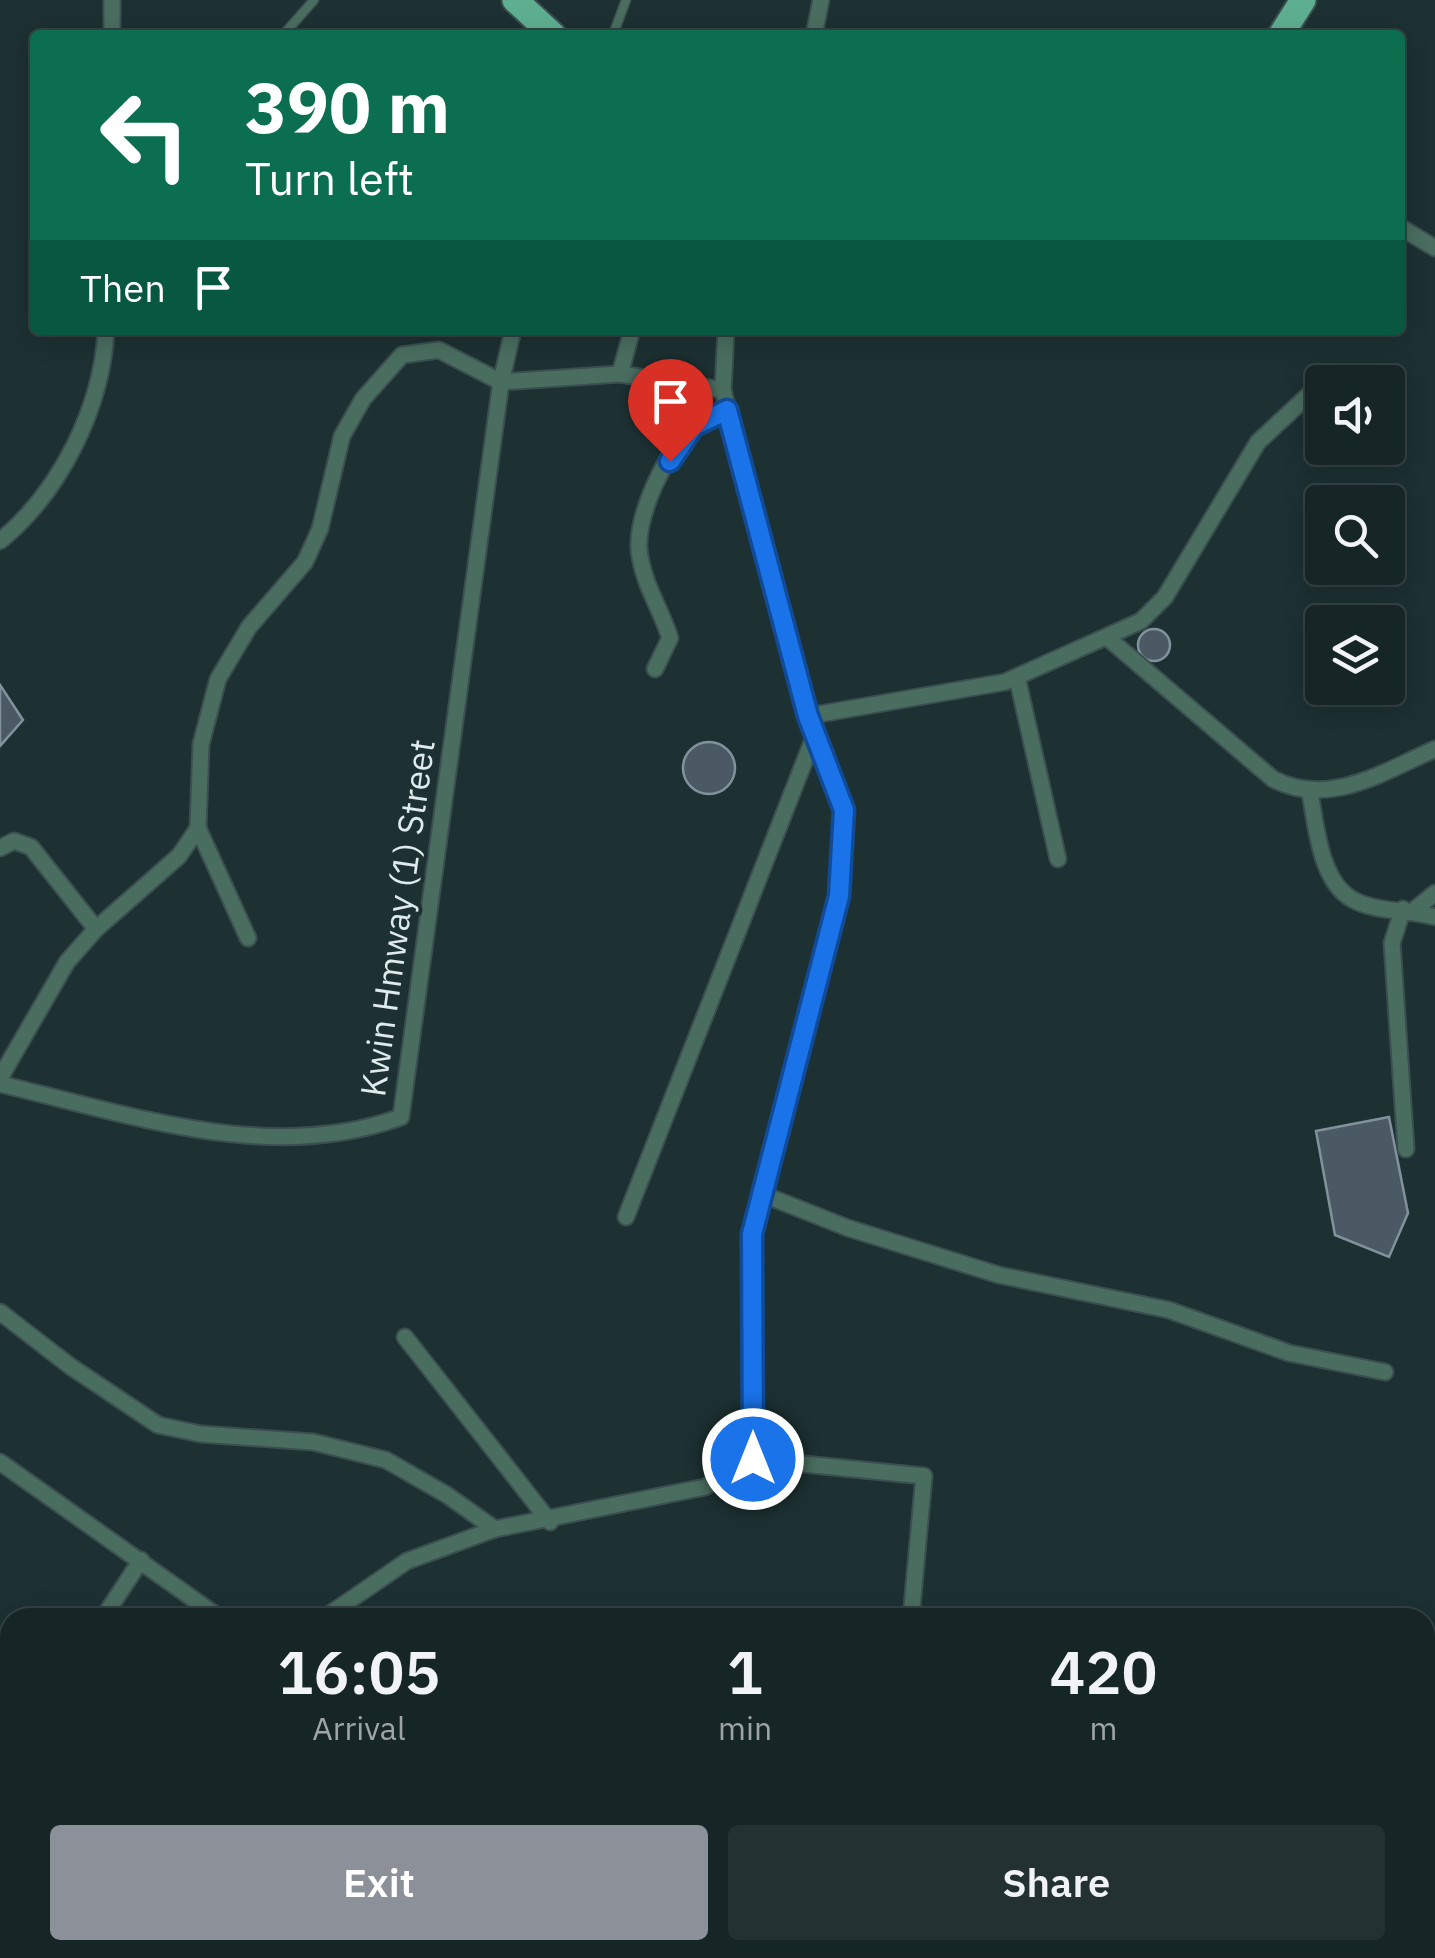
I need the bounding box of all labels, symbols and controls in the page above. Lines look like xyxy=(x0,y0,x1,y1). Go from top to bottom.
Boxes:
text: 390 m xyxy=(245,61,450,152)
icon: left xyxy=(80,70,210,200)
text: Turn left xyxy=(245,149,414,207)
icon: arrive xyxy=(186,260,241,315)
text: Then xyxy=(80,263,166,312)
pin xyxy=(628,359,713,462)
map controls xyxy=(1305,365,1405,705)
button: sound xyxy=(1305,365,1405,465)
icon: arrive xyxy=(643,374,698,429)
button: search xyxy=(1305,485,1405,585)
button: layers xyxy=(1305,605,1405,705)
street label: Kwin Hmway (1) Street xyxy=(349,736,445,1099)
position arrow xyxy=(701,1407,805,1511)
text: 16:05 xyxy=(277,1632,441,1711)
text: 1 xyxy=(727,1632,763,1711)
text: 420 xyxy=(1050,1632,1158,1711)
text: Arrival xyxy=(312,1707,406,1749)
text: min xyxy=(718,1707,772,1749)
text: m xyxy=(1090,1707,1118,1749)
button: Exit xyxy=(50,1825,708,1940)
button: Share xyxy=(728,1825,1385,1940)

